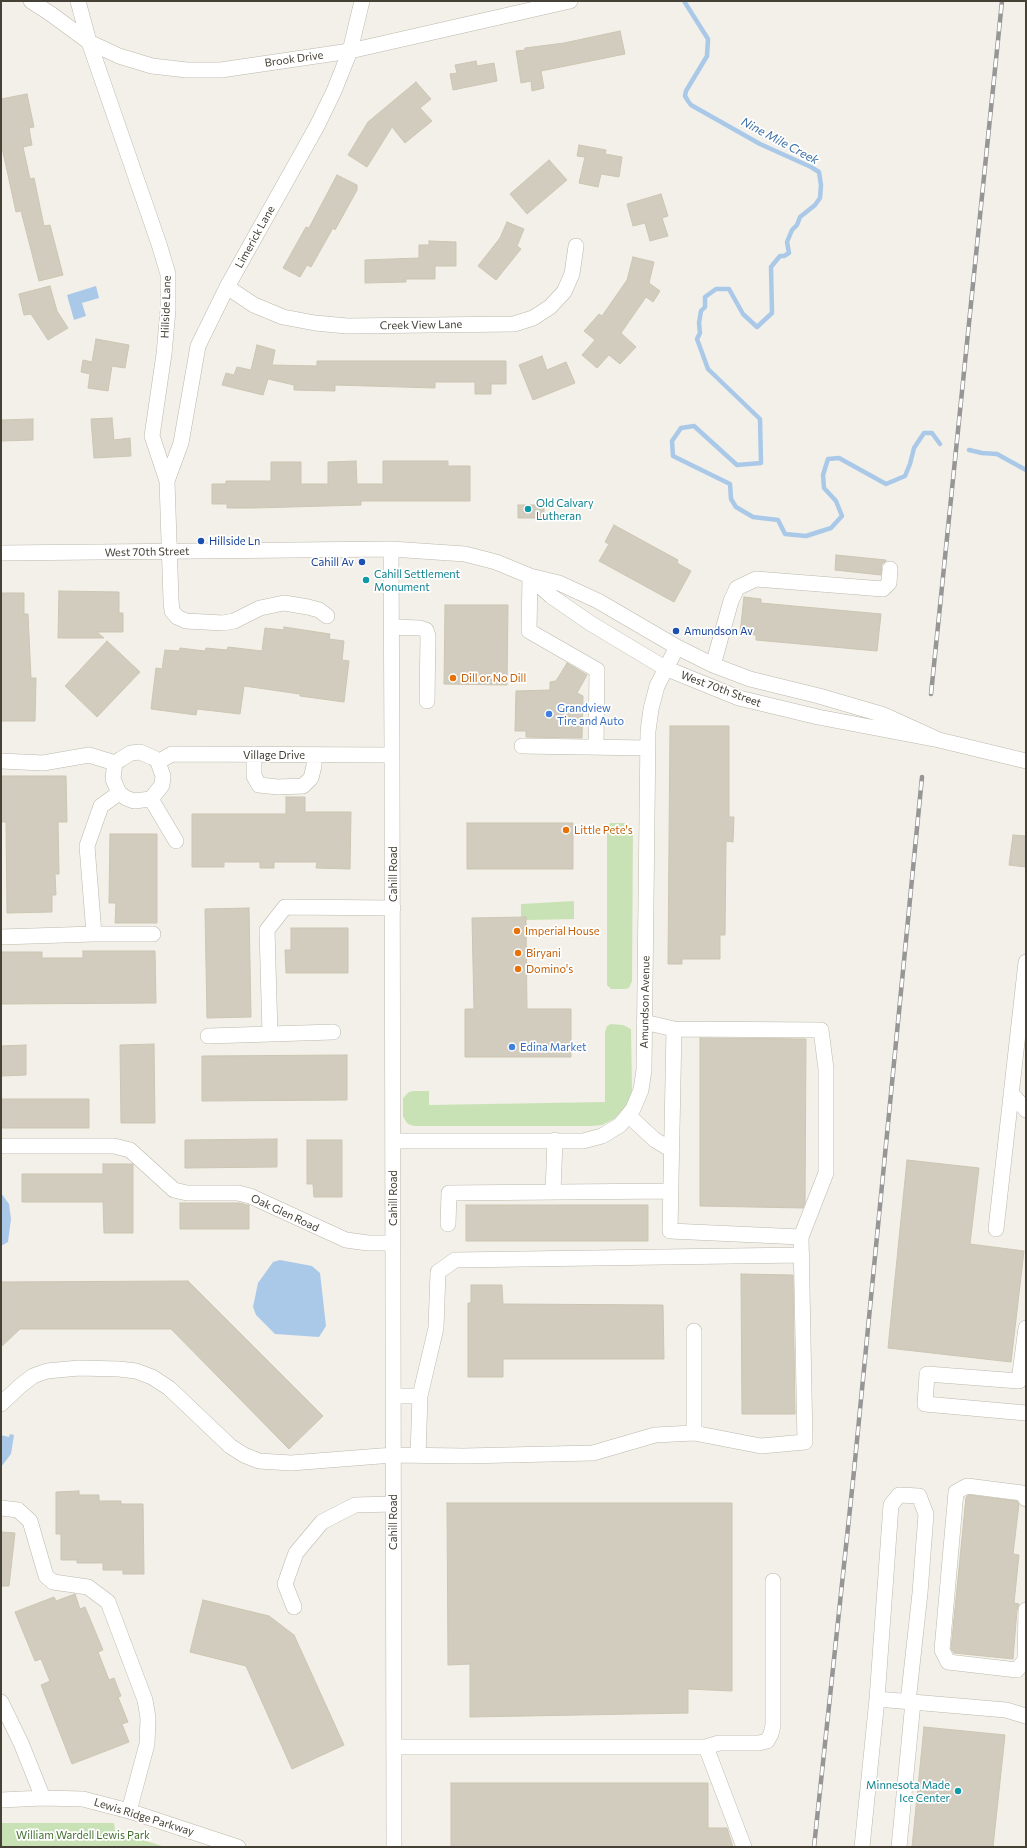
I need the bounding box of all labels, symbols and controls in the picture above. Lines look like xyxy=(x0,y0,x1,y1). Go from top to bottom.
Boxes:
street label: Brook Drive xyxy=(264,48,324,70)
water label: Nine Mile Creek xyxy=(739,114,821,168)
street label: Limerick Lane xyxy=(232,203,278,271)
street label: Hillside Lane xyxy=(158,275,174,339)
street label: Creek View Lane xyxy=(380,318,462,332)
place label: Old Calvary Lutheran xyxy=(536,496,594,522)
marker: Old Calvary Lutheran xyxy=(523,504,533,514)
place label: Hillside Ln xyxy=(209,534,260,548)
marker: Hillside Ln xyxy=(196,536,206,546)
street label: West 70th Street xyxy=(104,545,190,559)
place label: Cahill Av xyxy=(311,555,354,569)
marker: Cahill Av xyxy=(357,557,367,567)
place label: Cahill Settlement Monument xyxy=(374,567,460,593)
marker: Cahill Settlement Monument xyxy=(361,575,371,585)
place label: Amundson Av xyxy=(684,624,753,638)
marker: Amundson Av xyxy=(671,626,681,636)
street label: West 70th Street xyxy=(679,668,763,710)
place label: Dill or No Dill xyxy=(461,671,526,685)
marker: Dill or No Dill xyxy=(448,673,458,683)
place label: Grandview Tire and Auto xyxy=(557,701,624,727)
marker: Grandview Tire and Auto xyxy=(544,709,554,719)
street label: Village Drive xyxy=(243,748,305,762)
place label: Little Pete's xyxy=(574,823,633,837)
marker: Little Pete's xyxy=(561,825,571,835)
street label: Cahill Road xyxy=(386,846,400,902)
place label: Imperial House xyxy=(525,924,600,938)
marker: Imperial House xyxy=(512,926,522,936)
place label: Biryani xyxy=(526,946,561,960)
marker: Biryani xyxy=(513,948,523,958)
street label: Amundson Avenue xyxy=(638,956,652,1048)
place label: Domino's xyxy=(526,962,573,976)
marker: Domino's xyxy=(513,964,523,974)
place label: Edina Market xyxy=(520,1040,586,1054)
marker: Edina Market xyxy=(507,1042,517,1052)
street label: Cahill Road xyxy=(386,1170,400,1226)
street label: Oak Glen Road xyxy=(249,1191,321,1235)
street label: Cahill Road xyxy=(386,1494,400,1550)
place label: Minnesota Made Ice Center xyxy=(866,1778,950,1804)
marker: Minnesota Made Ice Center xyxy=(953,1786,963,1796)
street label: Lewis Ridge Parkway xyxy=(92,1795,196,1839)
park label: William Wardell Lewis Park xyxy=(16,1828,150,1842)

